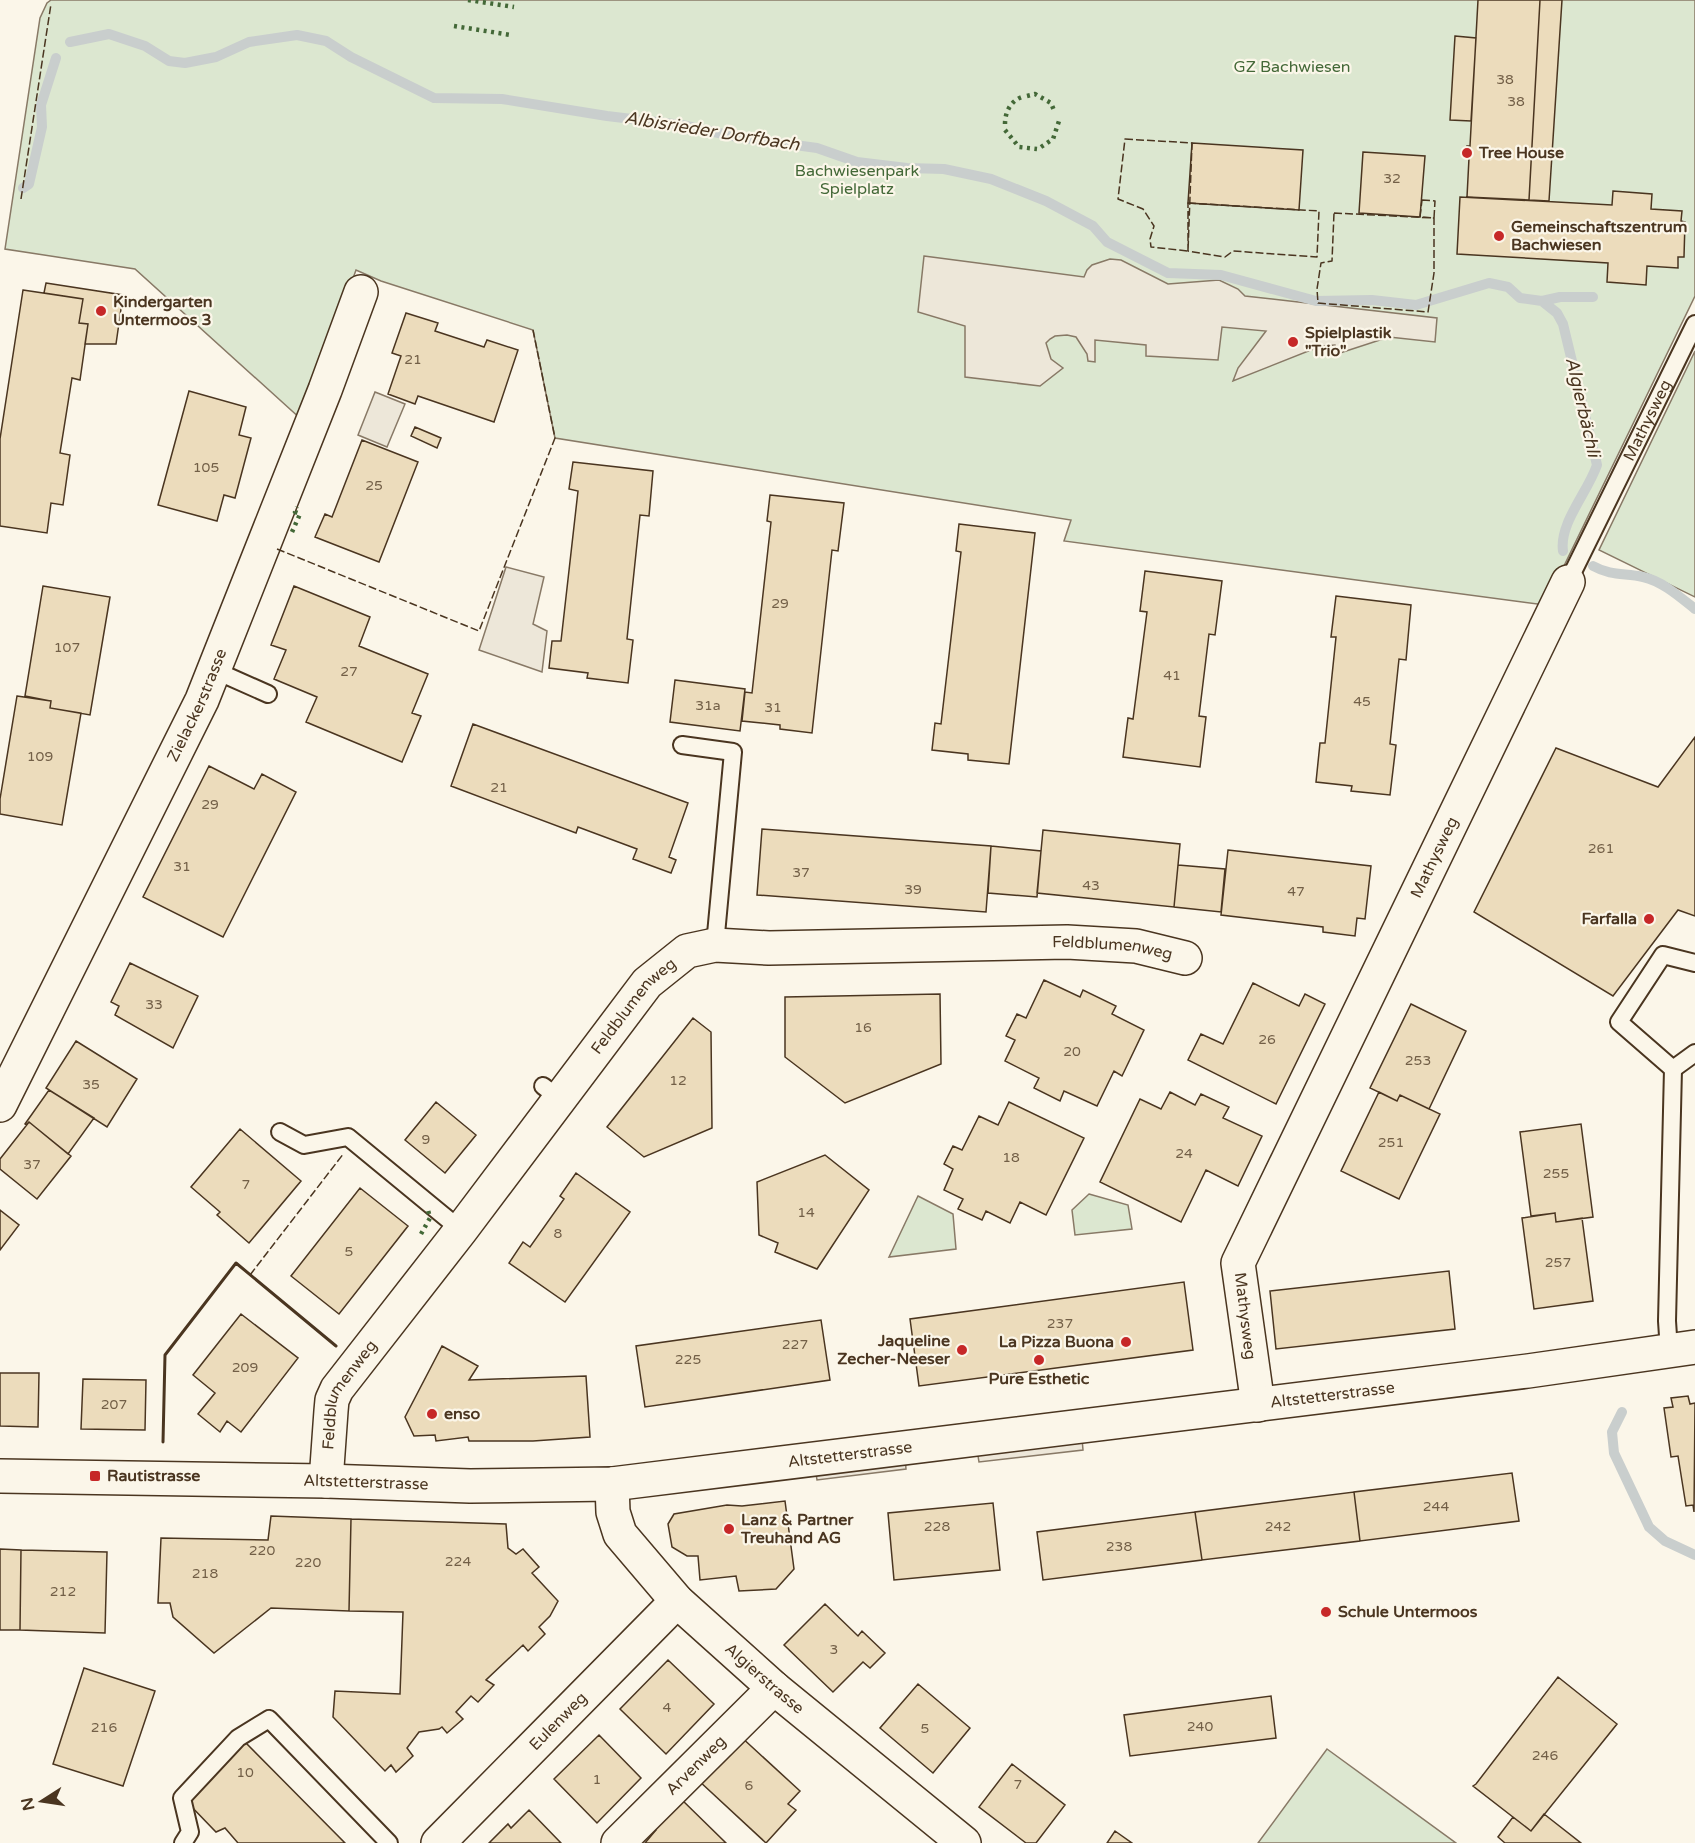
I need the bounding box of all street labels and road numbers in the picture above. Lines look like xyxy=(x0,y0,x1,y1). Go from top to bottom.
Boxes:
street label: Mathysweg xyxy=(1619,377,1676,464)
street label: Zielackerstrasse xyxy=(163,646,231,765)
street label: Mathysweg xyxy=(1406,814,1463,901)
street label: Feldblumenweg xyxy=(1052,932,1175,965)
street label: Feldblumenweg xyxy=(587,954,680,1058)
street label: Mathysweg xyxy=(1230,1271,1260,1361)
street label: Feldblumenweg xyxy=(318,1336,381,1450)
street label: Altstetterstrasse xyxy=(1269,1378,1396,1413)
street label: Altstetterstrasse xyxy=(787,1437,913,1472)
street label: Altstetterstrasse xyxy=(303,1471,429,1495)
street label: Algierstrasse xyxy=(721,1639,808,1718)
street label: Eulenweg xyxy=(525,1688,591,1755)
street label: Arvenweg xyxy=(662,1731,730,1800)

